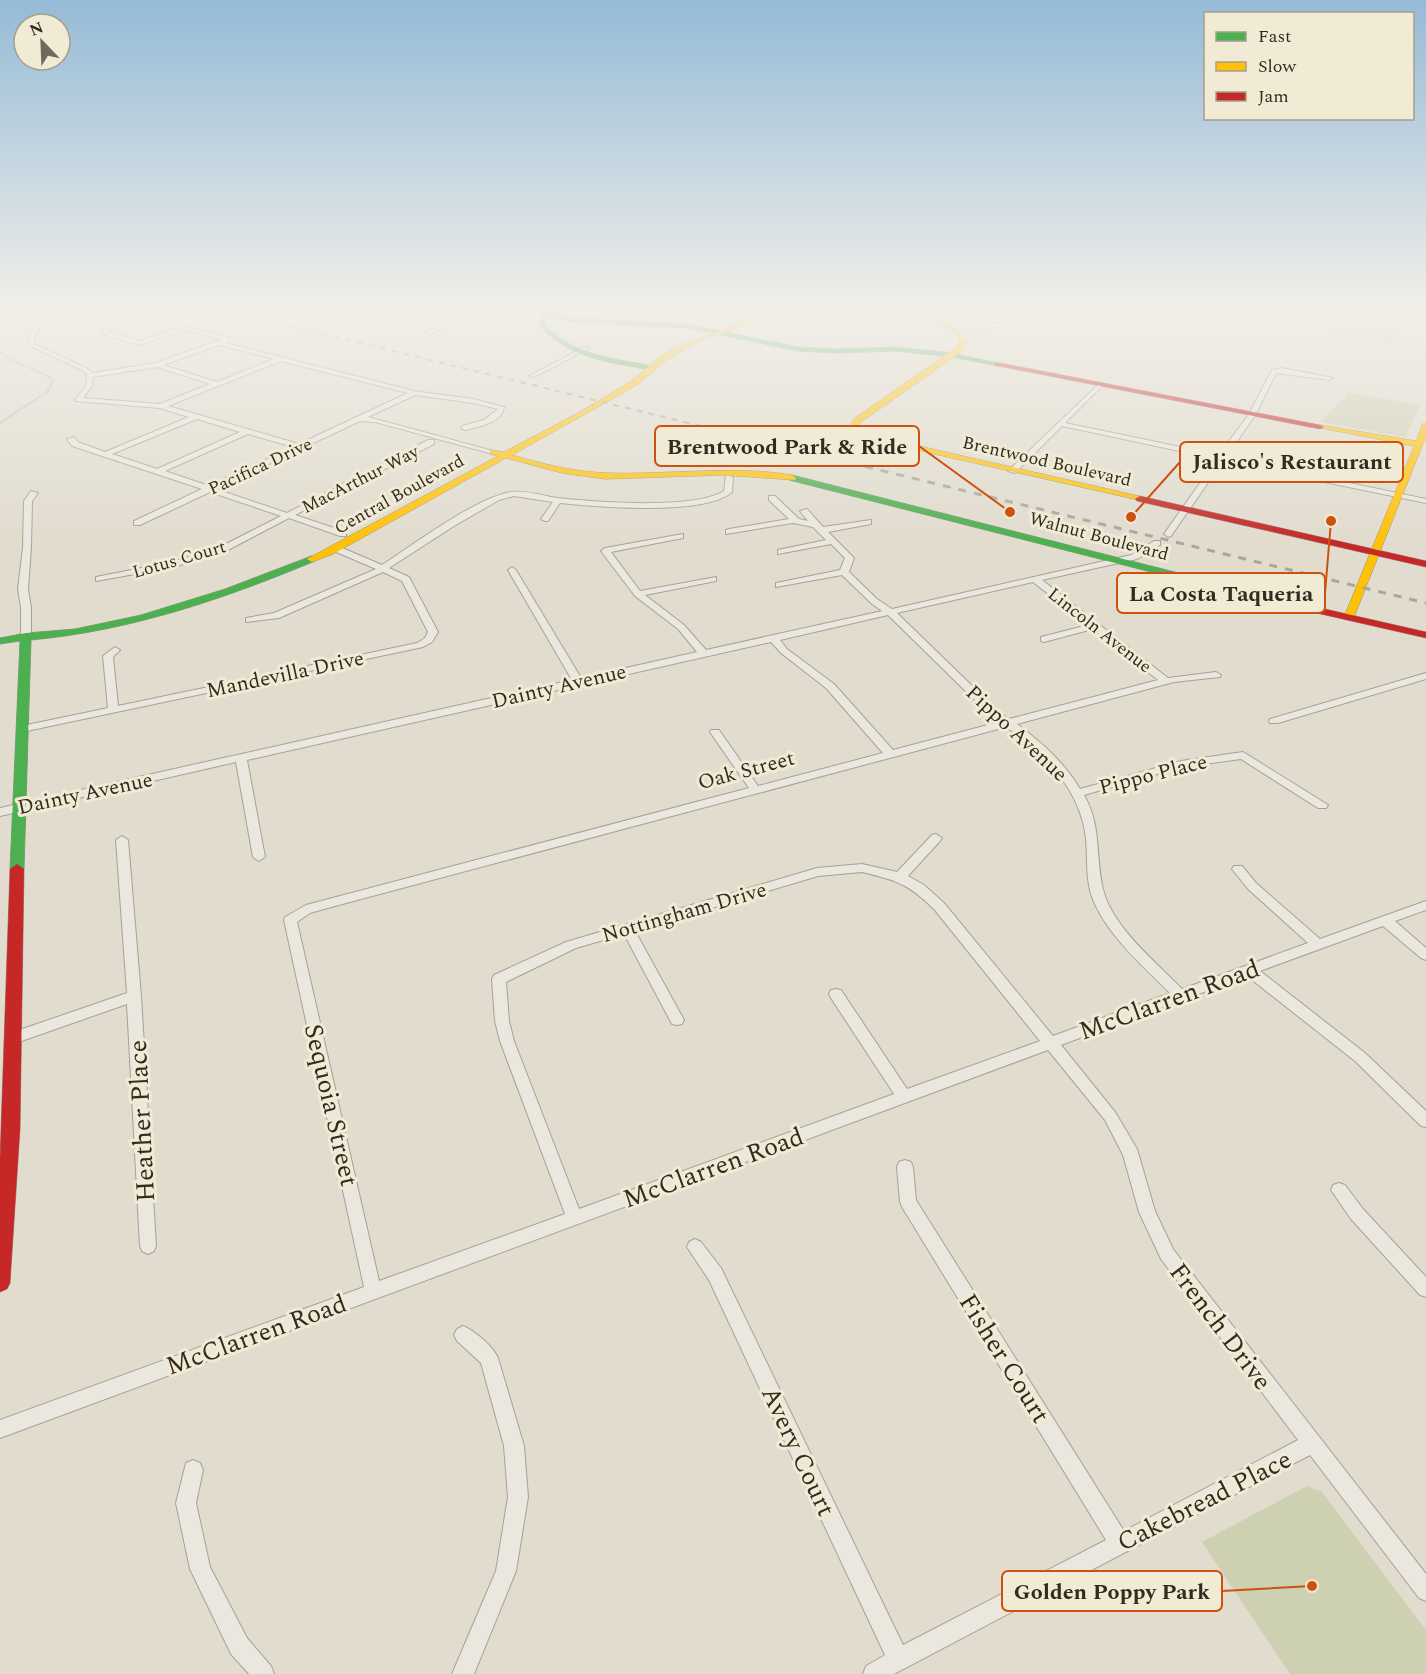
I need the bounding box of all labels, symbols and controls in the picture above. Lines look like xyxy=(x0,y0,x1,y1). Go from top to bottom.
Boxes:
north arrow xyxy=(12,12,72,72)
legend xyxy=(1204,12,1414,120)
text: N xyxy=(26,16,47,43)
text: Fast xyxy=(1258,23,1291,50)
text: Slow xyxy=(1258,53,1297,80)
text: Jam xyxy=(1258,83,1289,110)
callout: Brentwood Park & Ride xyxy=(655,426,919,466)
street label: Brentwood Boulevard xyxy=(960,429,1134,494)
street label: Pacifica Drive xyxy=(204,431,317,502)
text: Brentwood Park & Ride xyxy=(667,431,907,464)
street label: MacArthur Way xyxy=(297,438,425,521)
callout: Jalisco's Restaurant xyxy=(1180,442,1403,482)
text: Jalisco's Restaurant xyxy=(1192,446,1392,479)
street label: Central Boulevard xyxy=(329,447,469,541)
street label: Walnut Boulevard xyxy=(1026,505,1172,568)
street label: Lotus Court xyxy=(129,533,229,586)
callout: La Costa Taqueria xyxy=(1117,573,1325,613)
text: La Costa Taqueria xyxy=(1129,578,1314,611)
street label: Lincoln Avenue xyxy=(1042,581,1157,680)
street label: Mandevilla Drive xyxy=(203,643,367,707)
street label: Dainty Avenue xyxy=(489,656,630,718)
street label: Pippo Avenue xyxy=(958,678,1075,790)
street label: Oak Street xyxy=(694,743,798,799)
street label: Pippo Place xyxy=(1096,746,1211,804)
street label: Dainty Avenue xyxy=(15,764,156,824)
street label: Nottingham Drive xyxy=(598,874,770,952)
street label: McClarren Road xyxy=(1073,949,1265,1051)
street label: Sequoia Street xyxy=(293,1020,369,1190)
street label: Heather Place xyxy=(118,1039,166,1203)
street label: McClarren Road xyxy=(617,1117,809,1219)
street label: French Drive xyxy=(1159,1254,1282,1399)
street label: McClarren Road xyxy=(160,1284,352,1386)
street label: Fisher Court xyxy=(948,1286,1060,1431)
street label: Avery Court xyxy=(750,1380,846,1523)
street label: Cakebread Place xyxy=(1110,1440,1299,1562)
callout: Golden Poppy Park xyxy=(1002,1571,1222,1611)
text: Golden Poppy Park xyxy=(1014,1576,1211,1609)

